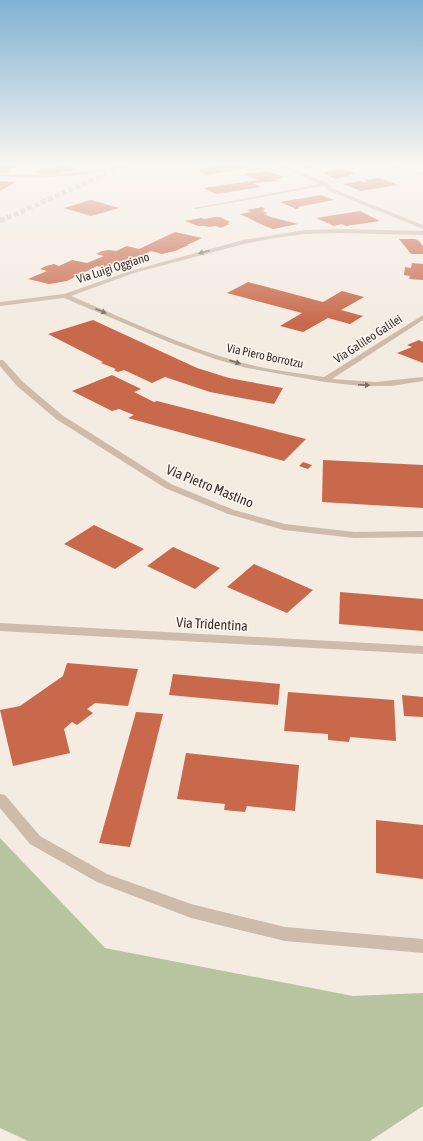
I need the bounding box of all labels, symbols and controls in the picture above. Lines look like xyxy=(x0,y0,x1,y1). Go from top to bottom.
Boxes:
street label: Via Luigi Oggiano xyxy=(75,250,151,286)
one-way arrow xyxy=(198,250,210,256)
one-way arrow xyxy=(95,308,107,314)
street label: Via Galileo Galilei xyxy=(331,312,405,366)
street label: Via Piero Borrotzu xyxy=(225,341,305,371)
one-way arrow xyxy=(229,360,241,366)
one-way arrow xyxy=(358,381,370,388)
street label: Via Pietro Mastino xyxy=(164,461,256,511)
street label: Via Tridentina xyxy=(176,614,248,634)

